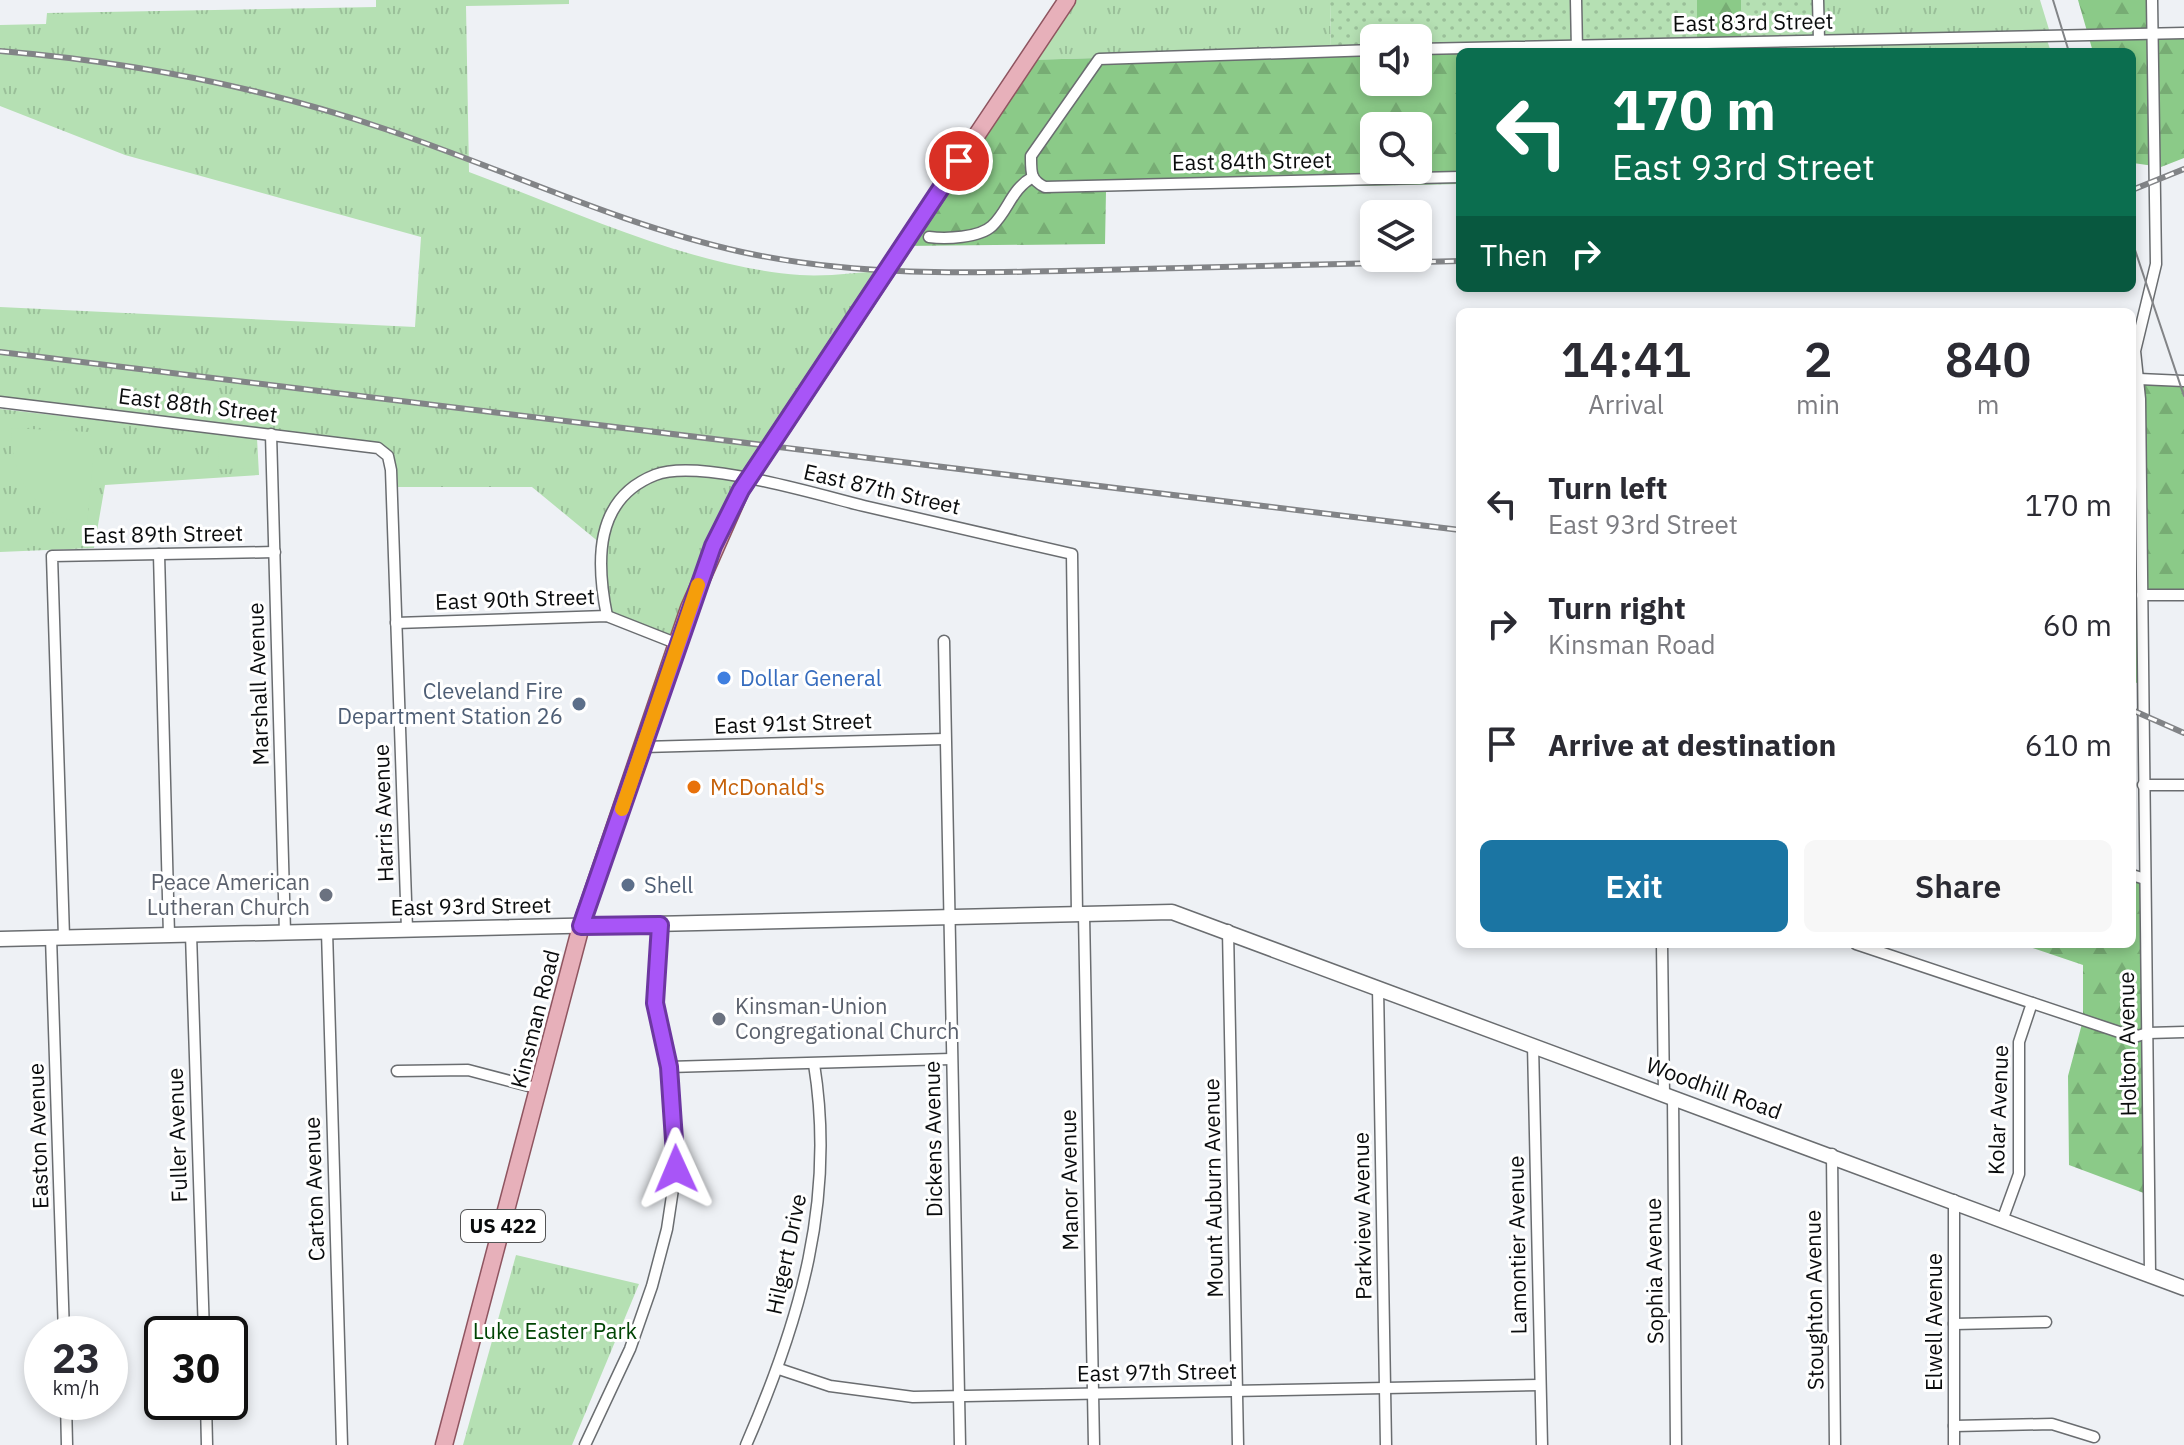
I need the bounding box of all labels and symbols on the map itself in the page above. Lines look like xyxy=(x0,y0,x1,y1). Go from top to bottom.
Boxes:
street label: East 83rd Street xyxy=(1672,6,1834,37)
pin xyxy=(925,127,993,195)
street label: East 84th Street xyxy=(1172,145,1332,176)
street label: East 88th Street xyxy=(117,380,279,429)
street label: East 87th Street xyxy=(801,456,963,521)
street label: East 89th Street xyxy=(83,518,243,549)
street label: East 90th Street xyxy=(434,581,596,616)
street label: Marshall Avenue xyxy=(240,602,275,766)
place label: Dollar General xyxy=(740,663,882,692)
marker: Dollar General xyxy=(715,669,733,687)
place label: Cleveland Fire Department Station 26 xyxy=(337,676,563,730)
marker: Cleveland Fire Department Station 26 xyxy=(570,695,588,713)
street label: East 91st Street xyxy=(713,705,873,740)
street label: Harris Avenue xyxy=(366,743,399,883)
place label: McDonald's xyxy=(710,772,825,801)
marker: McDonald's xyxy=(685,778,703,796)
place label: Peace American Lutheran Church xyxy=(147,867,310,921)
place label: Shell xyxy=(644,870,693,899)
marker: Shell xyxy=(619,876,637,894)
marker: Peace American Lutheran Church xyxy=(317,886,335,904)
street label: East 93rd Street xyxy=(390,890,552,921)
street label: Kinsman Road xyxy=(503,947,566,1091)
street label: Holton Avenue xyxy=(2111,971,2142,1117)
place label: Kinsman-Union Congregational Church xyxy=(735,991,960,1045)
marker: Kinsman-Union Congregational Church xyxy=(710,1010,728,1028)
street label: Kolar Avenue xyxy=(1981,1044,2014,1176)
street label: Woodhill Road xyxy=(1642,1050,1786,1125)
street label: Dickens Avenue xyxy=(917,1061,948,1217)
street label: Easton Avenue xyxy=(20,1062,55,1210)
street label: Fuller Avenue xyxy=(160,1067,193,1203)
street label: Mount Auburn Avenue xyxy=(1196,1078,1229,1298)
street label: Manor Avenue xyxy=(1053,1109,1084,1251)
street label: Carton Avenue xyxy=(296,1116,331,1262)
position arrow xyxy=(634,1127,718,1211)
street label: Parkview Avenue xyxy=(1346,1132,1377,1300)
street label: Lamontier Avenue xyxy=(1500,1155,1533,1335)
street label: Hilgert Drive xyxy=(759,1191,812,1317)
street label: Sophia Avenue xyxy=(1638,1198,1669,1344)
road number: US 422 xyxy=(461,1210,545,1242)
street label: Stoughton Avenue xyxy=(1797,1210,1830,1390)
street label: Elwell Avenue xyxy=(1919,1253,1948,1391)
speed limit sign: 30 xyxy=(144,1316,248,1420)
park label: Luke Easter Park xyxy=(473,1316,638,1345)
street label: East 97th Street xyxy=(1077,1356,1237,1387)

